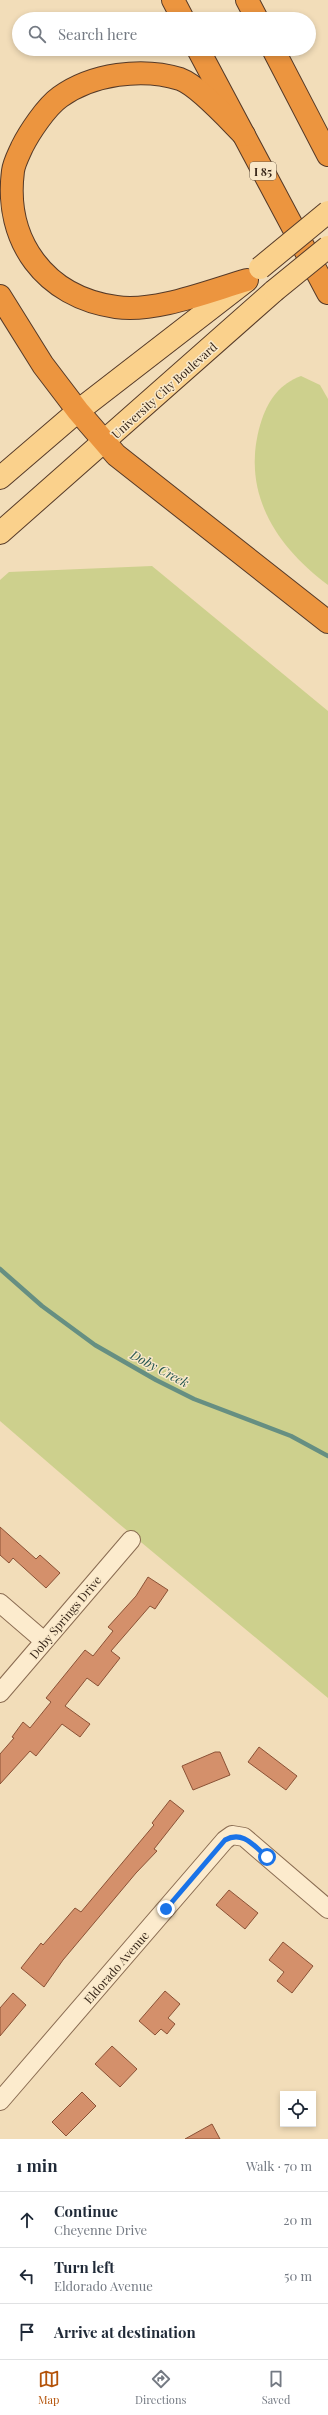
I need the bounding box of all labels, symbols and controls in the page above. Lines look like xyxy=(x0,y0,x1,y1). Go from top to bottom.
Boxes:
search box xyxy=(12,12,316,56)
icon: search xyxy=(26,23,48,45)
text: Search here xyxy=(58,24,137,44)
road number: I 85 xyxy=(250,162,276,180)
street label: University City Boulevard xyxy=(108,338,220,442)
water label: Doby Creek xyxy=(127,1345,192,1391)
street label: Doby Springs Drive xyxy=(25,1572,105,1662)
route start xyxy=(258,1848,276,1866)
route end xyxy=(157,1900,175,1918)
street label: Eldorado Avenue xyxy=(80,1927,152,2007)
map controls xyxy=(280,2091,316,2127)
button: locate xyxy=(280,2091,316,2127)
text: 1 min xyxy=(16,2154,58,2176)
text: Walk · 70 m xyxy=(246,2157,312,2174)
text: Continue xyxy=(54,2201,118,2221)
icon: ahead xyxy=(16,2209,38,2231)
text: 20 m xyxy=(283,2211,312,2228)
text: Cheyenne Drive xyxy=(54,2221,147,2238)
text: Turn left xyxy=(54,2257,115,2277)
icon: left xyxy=(16,2265,38,2287)
text: 50 m xyxy=(284,2267,312,2284)
text: Eldorado Avenue xyxy=(54,2277,153,2294)
icon: arrive xyxy=(16,2321,38,2343)
text: Arrive at destination xyxy=(54,2322,196,2342)
tab: Map xyxy=(38,2368,60,2407)
tab: Directions xyxy=(135,2368,186,2407)
tab: Saved xyxy=(262,2368,290,2407)

